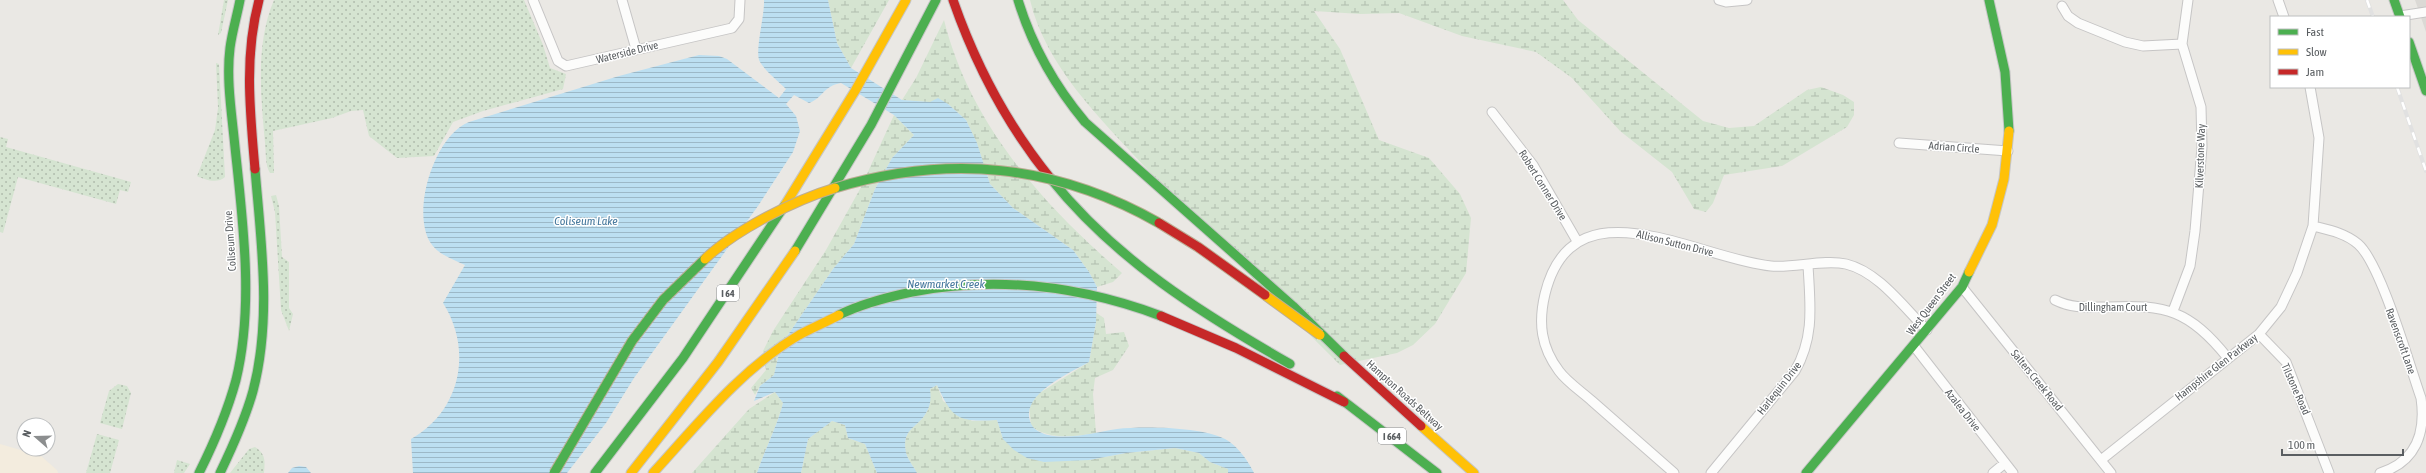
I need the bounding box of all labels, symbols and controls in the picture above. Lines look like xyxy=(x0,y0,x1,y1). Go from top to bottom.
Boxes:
legend xyxy=(2270,16,2410,88)
text: Fast xyxy=(2306,25,2324,39)
street label: Waterside Drive xyxy=(595,38,659,66)
text: Slow xyxy=(2306,45,2327,59)
text: Jam xyxy=(2306,65,2324,79)
street label: Kilverstone Way xyxy=(2193,123,2207,189)
street label: Adrian Circle xyxy=(1928,139,1980,155)
street label: Robert Conner Drive xyxy=(1517,148,1569,222)
street label: Coliseum Drive xyxy=(222,210,238,272)
water label: Coliseum Lake xyxy=(554,214,618,228)
street label: Allison Sutton Drive xyxy=(1635,228,1715,258)
street label: West Queen Street xyxy=(1904,271,1958,337)
water label: Newmarket Creek xyxy=(907,277,985,291)
road number: I 64 xyxy=(717,285,739,301)
street label: Dillingham Court xyxy=(2079,301,2147,313)
street label: Ravenscroft Lane xyxy=(2384,306,2418,376)
street label: Hampshire Glen Parkway xyxy=(2172,331,2260,403)
street label: Salters Creek Road xyxy=(2009,347,2065,413)
street label: Hampton Roads Beltway xyxy=(1364,358,1446,433)
street label: Harlequin Drive xyxy=(1755,359,1803,417)
street label: Tilstone Road xyxy=(2279,361,2313,417)
street label: Azalea Drive xyxy=(1943,387,1983,433)
north arrow xyxy=(16,417,56,457)
text: N xyxy=(20,428,33,439)
road number: I 664 xyxy=(1378,428,1406,444)
scale bar xyxy=(2282,431,2403,457)
text: 100 m xyxy=(2288,438,2315,452)

